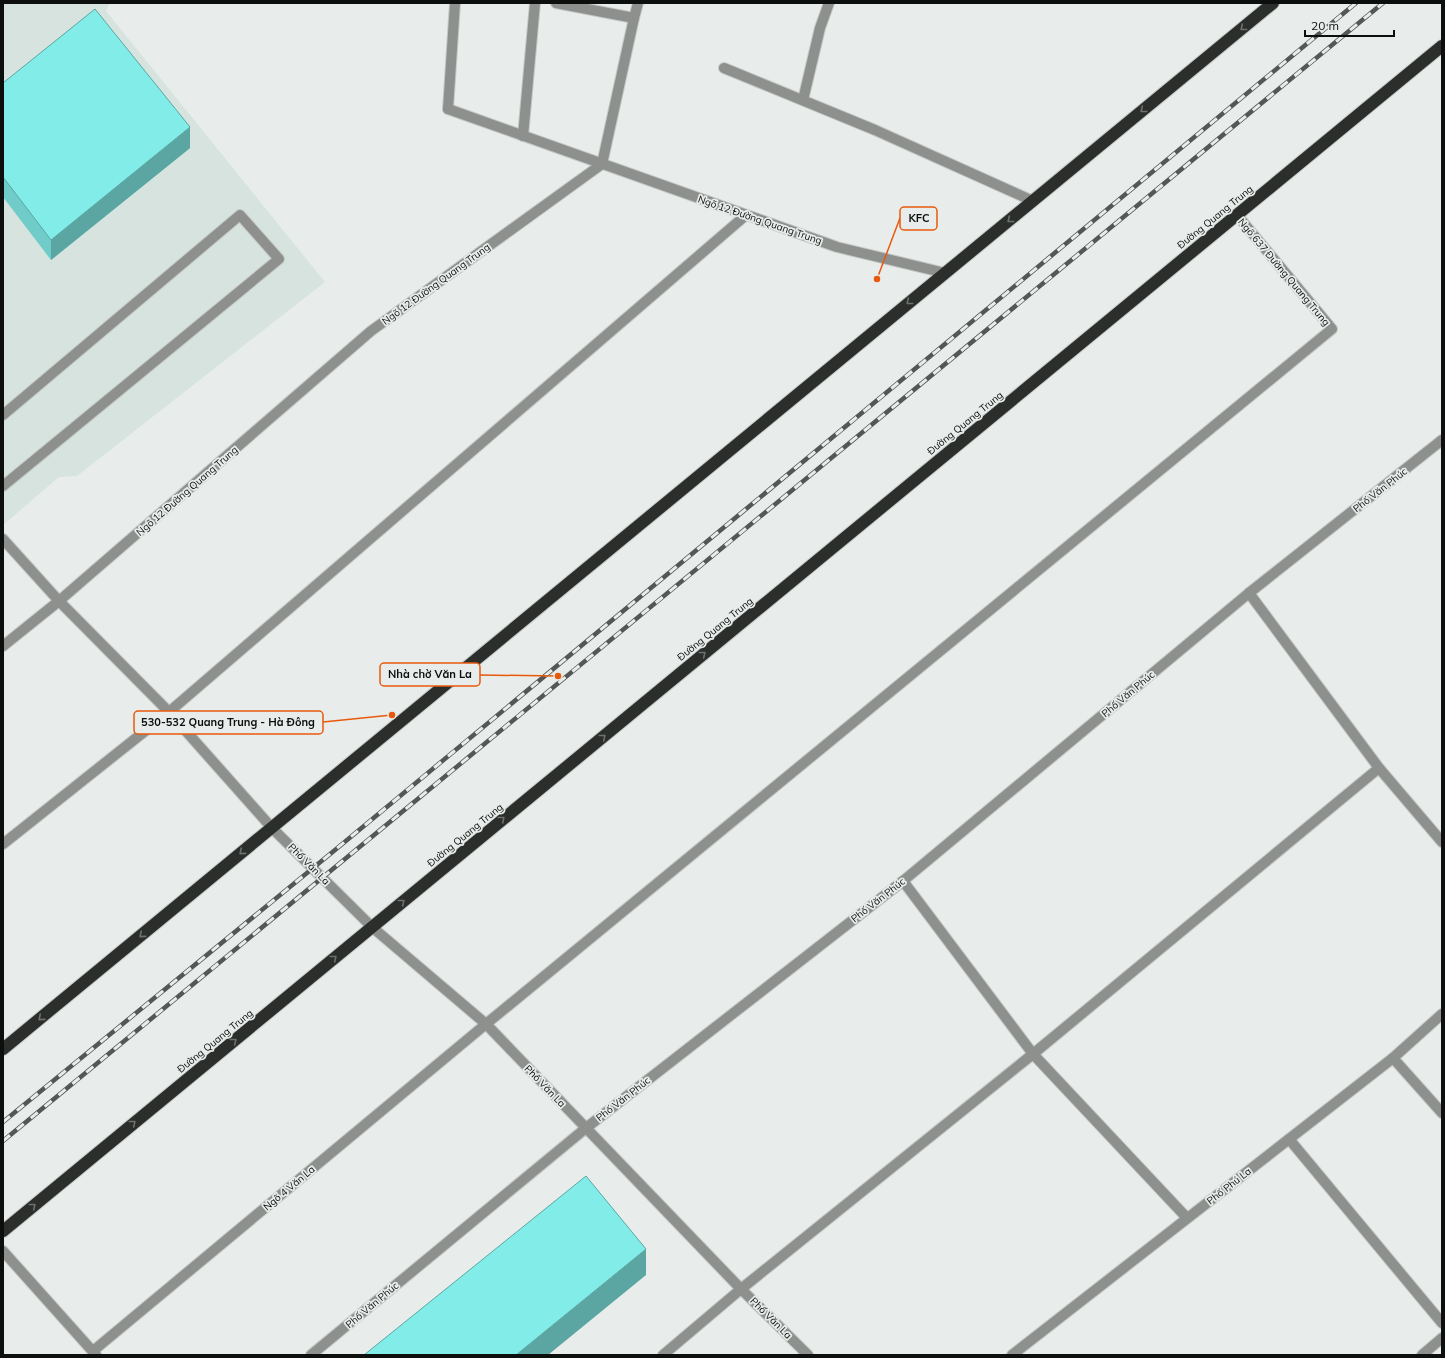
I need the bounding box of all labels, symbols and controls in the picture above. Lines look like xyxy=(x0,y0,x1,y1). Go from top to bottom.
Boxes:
scale bar xyxy=(1305,12,1394,38)
text: 20 m xyxy=(1311,18,1339,33)
one-way arrow xyxy=(1240,23,1248,30)
one-way arrow xyxy=(1140,106,1147,113)
street label: Đường Quang Trung xyxy=(1174,182,1256,252)
street label: Ngõ 12 Đường Quang Trung xyxy=(696,193,824,247)
callout: KFC xyxy=(900,207,937,230)
text: KFC xyxy=(908,211,930,225)
one-way arrow xyxy=(1007,215,1014,222)
street label: Ngõ 637 Đường Quang Trung xyxy=(1235,216,1333,328)
street label: Ngõ 12 Đường Quang Trung xyxy=(379,240,493,328)
one-way arrow xyxy=(907,298,914,305)
street label: Đường Quang Trung xyxy=(924,388,1006,458)
street label: Ngõ 12 Đường Quang Trung xyxy=(134,443,240,539)
street label: Phố Văn Phúc xyxy=(1350,465,1410,515)
street label: Đường Quang Trung xyxy=(674,594,756,664)
one-way arrow xyxy=(699,652,706,659)
callout: Nhà chờ Văn La xyxy=(380,663,480,686)
text: Nhà chờ Văn La xyxy=(388,667,472,681)
street label: Phố Văn Phúc xyxy=(1099,668,1157,720)
callout: 530-532 Quang Trung - Hà Đông xyxy=(134,711,323,734)
text: 530-532 Quang Trung - Hà Đông xyxy=(141,715,315,729)
one-way arrow xyxy=(598,734,605,741)
street label: Đường Quang Trung xyxy=(424,800,506,870)
one-way arrow xyxy=(498,817,505,824)
street label: Phố Văn La xyxy=(285,840,333,888)
one-way arrow xyxy=(239,848,246,855)
street label: Phố Văn Phúc xyxy=(848,875,908,925)
one-way arrow xyxy=(398,899,405,906)
one-way arrow xyxy=(139,931,146,938)
one-way arrow xyxy=(329,956,337,963)
street label: Đường Quang Trung xyxy=(174,1006,256,1076)
one-way arrow xyxy=(39,1013,46,1020)
one-way arrow xyxy=(229,1038,236,1045)
street label: Phố Văn La xyxy=(522,1062,568,1110)
street label: Phố Văn Phúc xyxy=(593,1074,653,1124)
one-way arrow xyxy=(129,1121,136,1128)
street label: Ngõ 4 Văn La xyxy=(261,1163,317,1213)
street label: Phố Phú La xyxy=(1204,1165,1254,1207)
one-way arrow xyxy=(28,1204,36,1211)
street label: Phố Văn Phúc xyxy=(343,1279,401,1331)
street label: Phố Văn La xyxy=(747,1294,795,1342)

